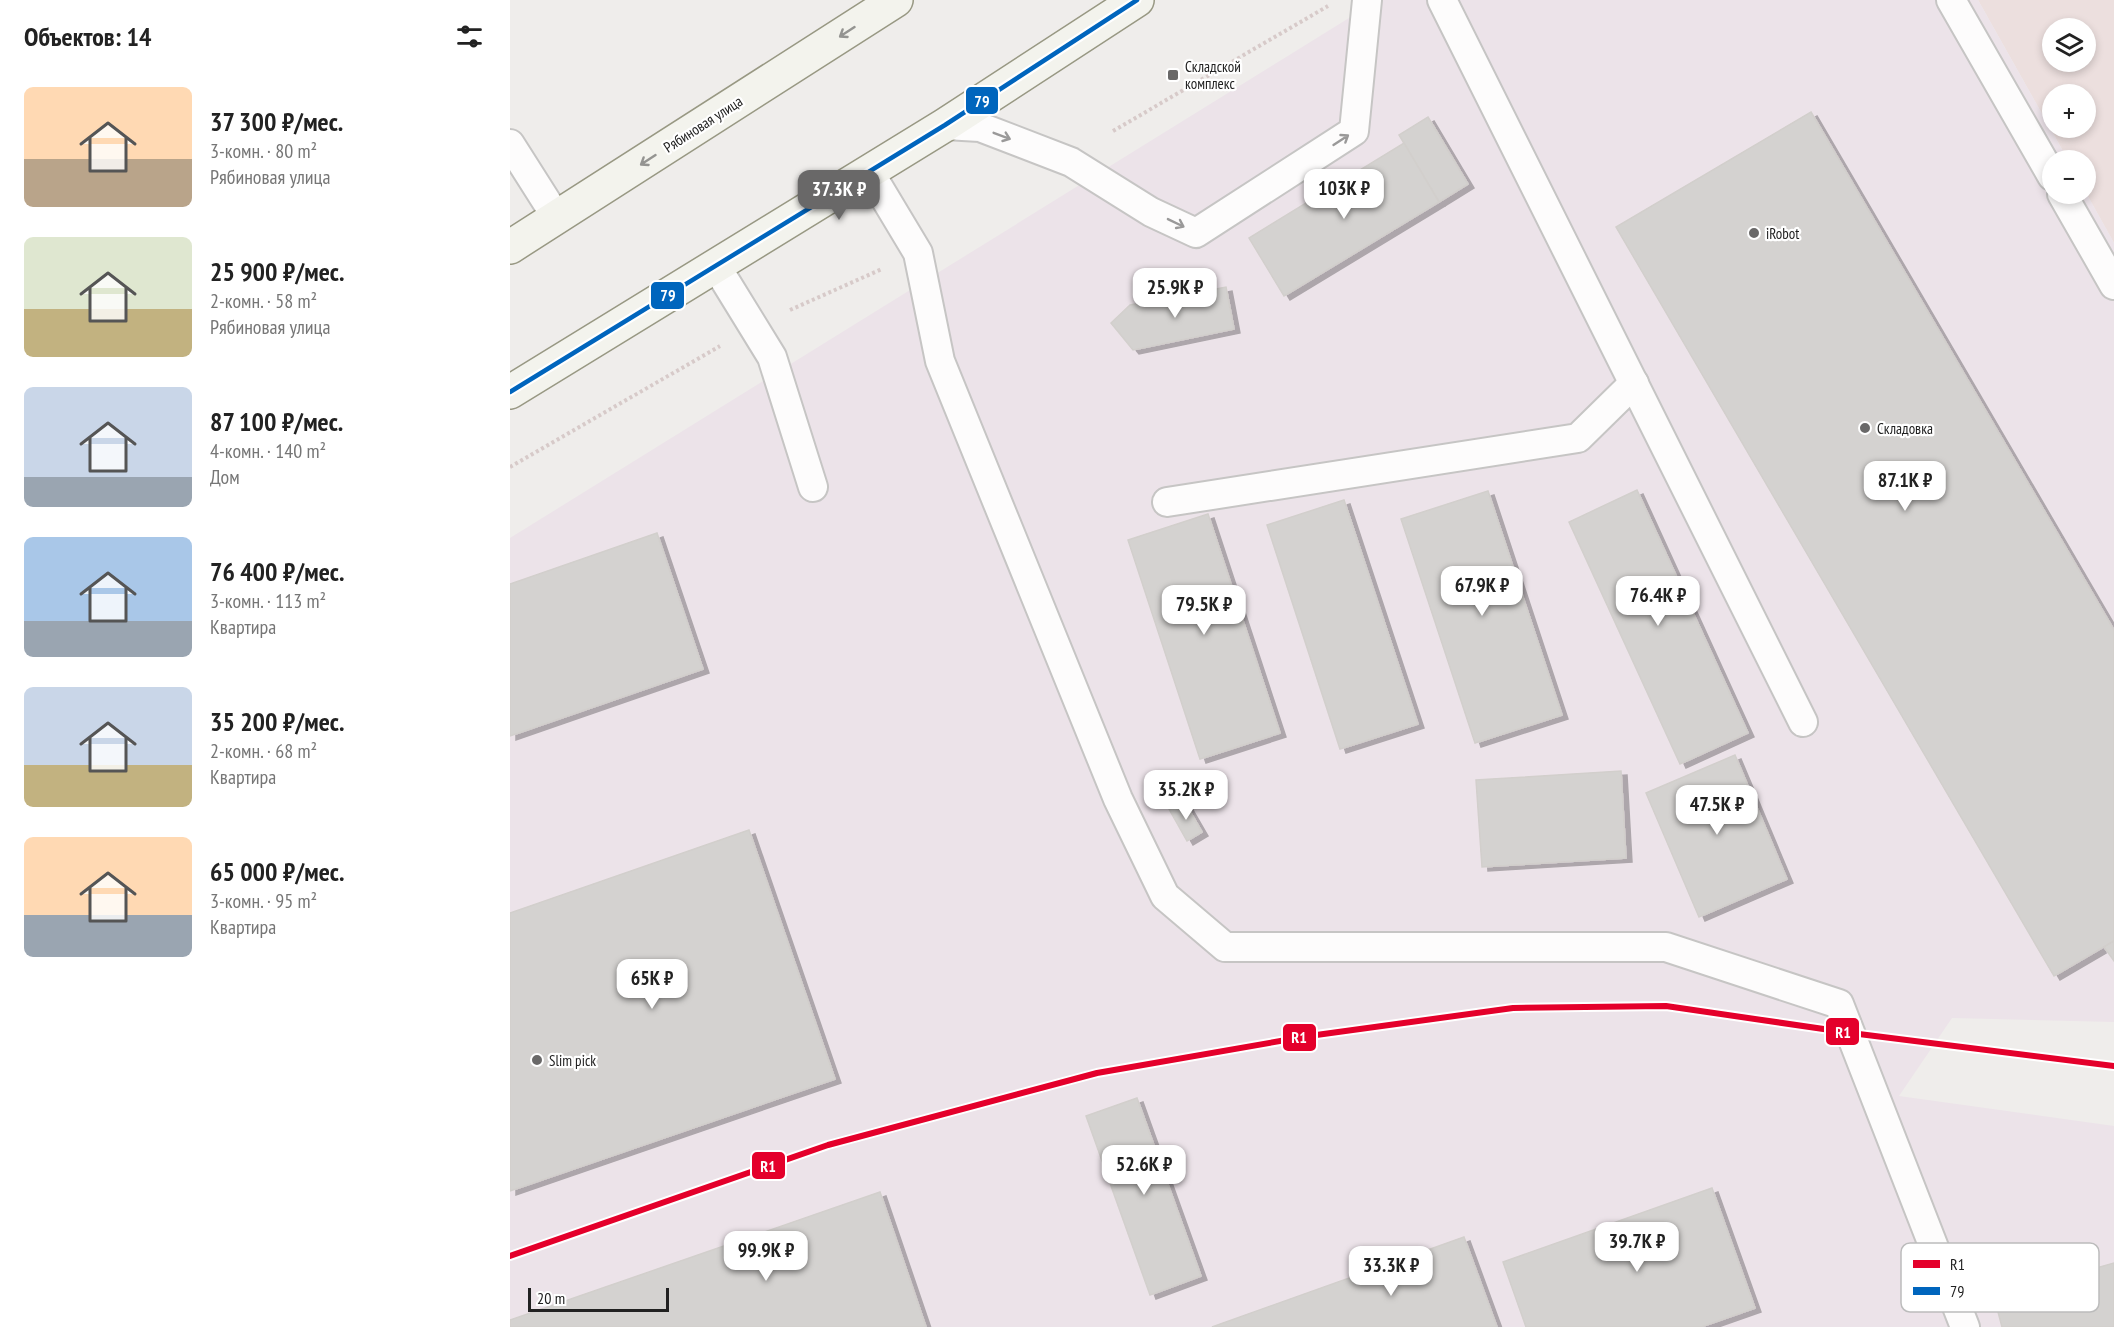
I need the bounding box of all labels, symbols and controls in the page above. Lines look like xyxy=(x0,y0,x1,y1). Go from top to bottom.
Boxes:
map controls xyxy=(2042,18,2096,204)
button: layers xyxy=(2042,18,2096,72)
text: Объектов: 14 xyxy=(24,20,151,53)
icon: filters xyxy=(453,20,486,53)
one-way arrow xyxy=(839,26,856,38)
place label: Складской комплекс xyxy=(1185,57,1241,93)
marker: Складской комплекс xyxy=(1166,68,1180,82)
button: + xyxy=(2042,84,2096,138)
line badge: 79 xyxy=(965,86,999,115)
street label: Рябиновая улица xyxy=(660,91,746,157)
text: 79 xyxy=(974,91,990,111)
text: 37 300 ₽/мес. xyxy=(210,105,343,138)
icon: home xyxy=(72,111,144,183)
one-way arrow xyxy=(992,131,1011,142)
one-way arrow xyxy=(1332,133,1349,145)
text: 3-комн. · 80 m² xyxy=(210,138,317,164)
button: − xyxy=(2042,150,2096,204)
one-way arrow xyxy=(640,154,656,166)
text: Рябиновая улица xyxy=(210,164,330,190)
pin: 103K ₽ xyxy=(1295,169,1393,220)
pin: 37.3K ₽ xyxy=(784,170,894,221)
text: 103K ₽ xyxy=(1318,175,1370,201)
text: 37.3K ₽ xyxy=(812,176,866,202)
one-way arrow xyxy=(1166,218,1184,230)
place label: iRobot xyxy=(1766,224,1799,243)
marker: iRobot xyxy=(1747,226,1761,240)
text: 25 900 ₽/мес. xyxy=(210,255,344,288)
icon: home xyxy=(72,261,144,333)
pin: 25.9K ₽ xyxy=(1120,268,1230,319)
text: 25.9K ₽ xyxy=(1147,274,1203,300)
line badge: 79 xyxy=(650,281,685,310)
text: 79 xyxy=(660,285,676,305)
text: 2-комн. · 58 m² xyxy=(210,288,317,314)
text: Рябиновая улица xyxy=(210,314,330,340)
text: 87 100 ₽/мес. xyxy=(210,405,343,438)
icon: home xyxy=(72,411,144,483)
place label: Складовка xyxy=(1877,419,1933,438)
marker: Складовка xyxy=(1858,421,1872,435)
text: 4-комн. · 140 m² xyxy=(210,438,326,464)
pin: 87.1K ₽ xyxy=(1850,461,1960,512)
text: Дом xyxy=(210,464,240,490)
text: 87.1K ₽ xyxy=(1878,467,1932,493)
text: 76 400 ₽/мес. xyxy=(210,555,344,588)
icon: home xyxy=(72,561,144,633)
pin: 67.9K ₽ xyxy=(1427,566,1537,617)
text: 67.9K ₽ xyxy=(1455,572,1509,598)
pin: 76.4K ₽ xyxy=(1603,576,1713,627)
text: 76.4K ₽ xyxy=(1630,582,1686,608)
pin: 79.5K ₽ xyxy=(1149,585,1259,636)
text: 3-комн. · 113 m² xyxy=(210,588,326,614)
text: 79.5K ₽ xyxy=(1176,591,1232,617)
text: Квартира xyxy=(210,614,276,640)
text: 35 200 ₽/мес. xyxy=(210,705,344,738)
icon: home xyxy=(72,711,144,783)
text: 2-комн. · 68 m² xyxy=(210,738,317,764)
text: Квартира xyxy=(210,764,276,790)
pin: 35.2K ₽ xyxy=(1131,770,1241,821)
text: 35.2K ₽ xyxy=(1158,776,1214,802)
pin: 47.5K ₽ xyxy=(1662,785,1772,836)
text: 47.5K ₽ xyxy=(1690,791,1744,817)
text: 65 000 ₽/мес. xyxy=(210,855,344,888)
icon: home xyxy=(72,861,144,933)
text: 3-комн. · 95 m² xyxy=(210,888,317,914)
text: Квартира xyxy=(210,914,276,940)
pin: 65K ₽ xyxy=(610,959,694,1010)
text: 65K ₽ xyxy=(631,965,673,991)
line badge: R1 xyxy=(1825,1017,1860,1046)
text: R1 xyxy=(1835,1022,1851,1042)
line badge: R1 xyxy=(1282,1023,1317,1052)
text: R1 xyxy=(1291,1027,1307,1047)
place label: Slim pick xyxy=(549,1051,596,1070)
marker: Slim pick xyxy=(530,1053,544,1067)
pin: 52.6K ₽ xyxy=(1089,1145,1199,1196)
line badge: R1 xyxy=(751,1151,786,1180)
text: 52.6K ₽ xyxy=(1116,1151,1172,1177)
text: R1 xyxy=(760,1156,776,1176)
pin: 39.7K ₽ xyxy=(1582,1222,1692,1273)
text: 39.7K ₽ xyxy=(1609,1228,1665,1254)
pin: 99.9K ₽ xyxy=(711,1231,821,1282)
text: 99.9K ₽ xyxy=(738,1237,794,1263)
legend xyxy=(1901,1243,2099,1312)
pin: 33.3K ₽ xyxy=(1336,1246,1446,1297)
text: 33.3K ₽ xyxy=(1363,1252,1419,1278)
text: R1 xyxy=(1950,1254,1965,1274)
text: 79 xyxy=(1950,1281,1964,1301)
scale bar xyxy=(528,1285,669,1312)
text: 20 m xyxy=(537,1288,565,1308)

